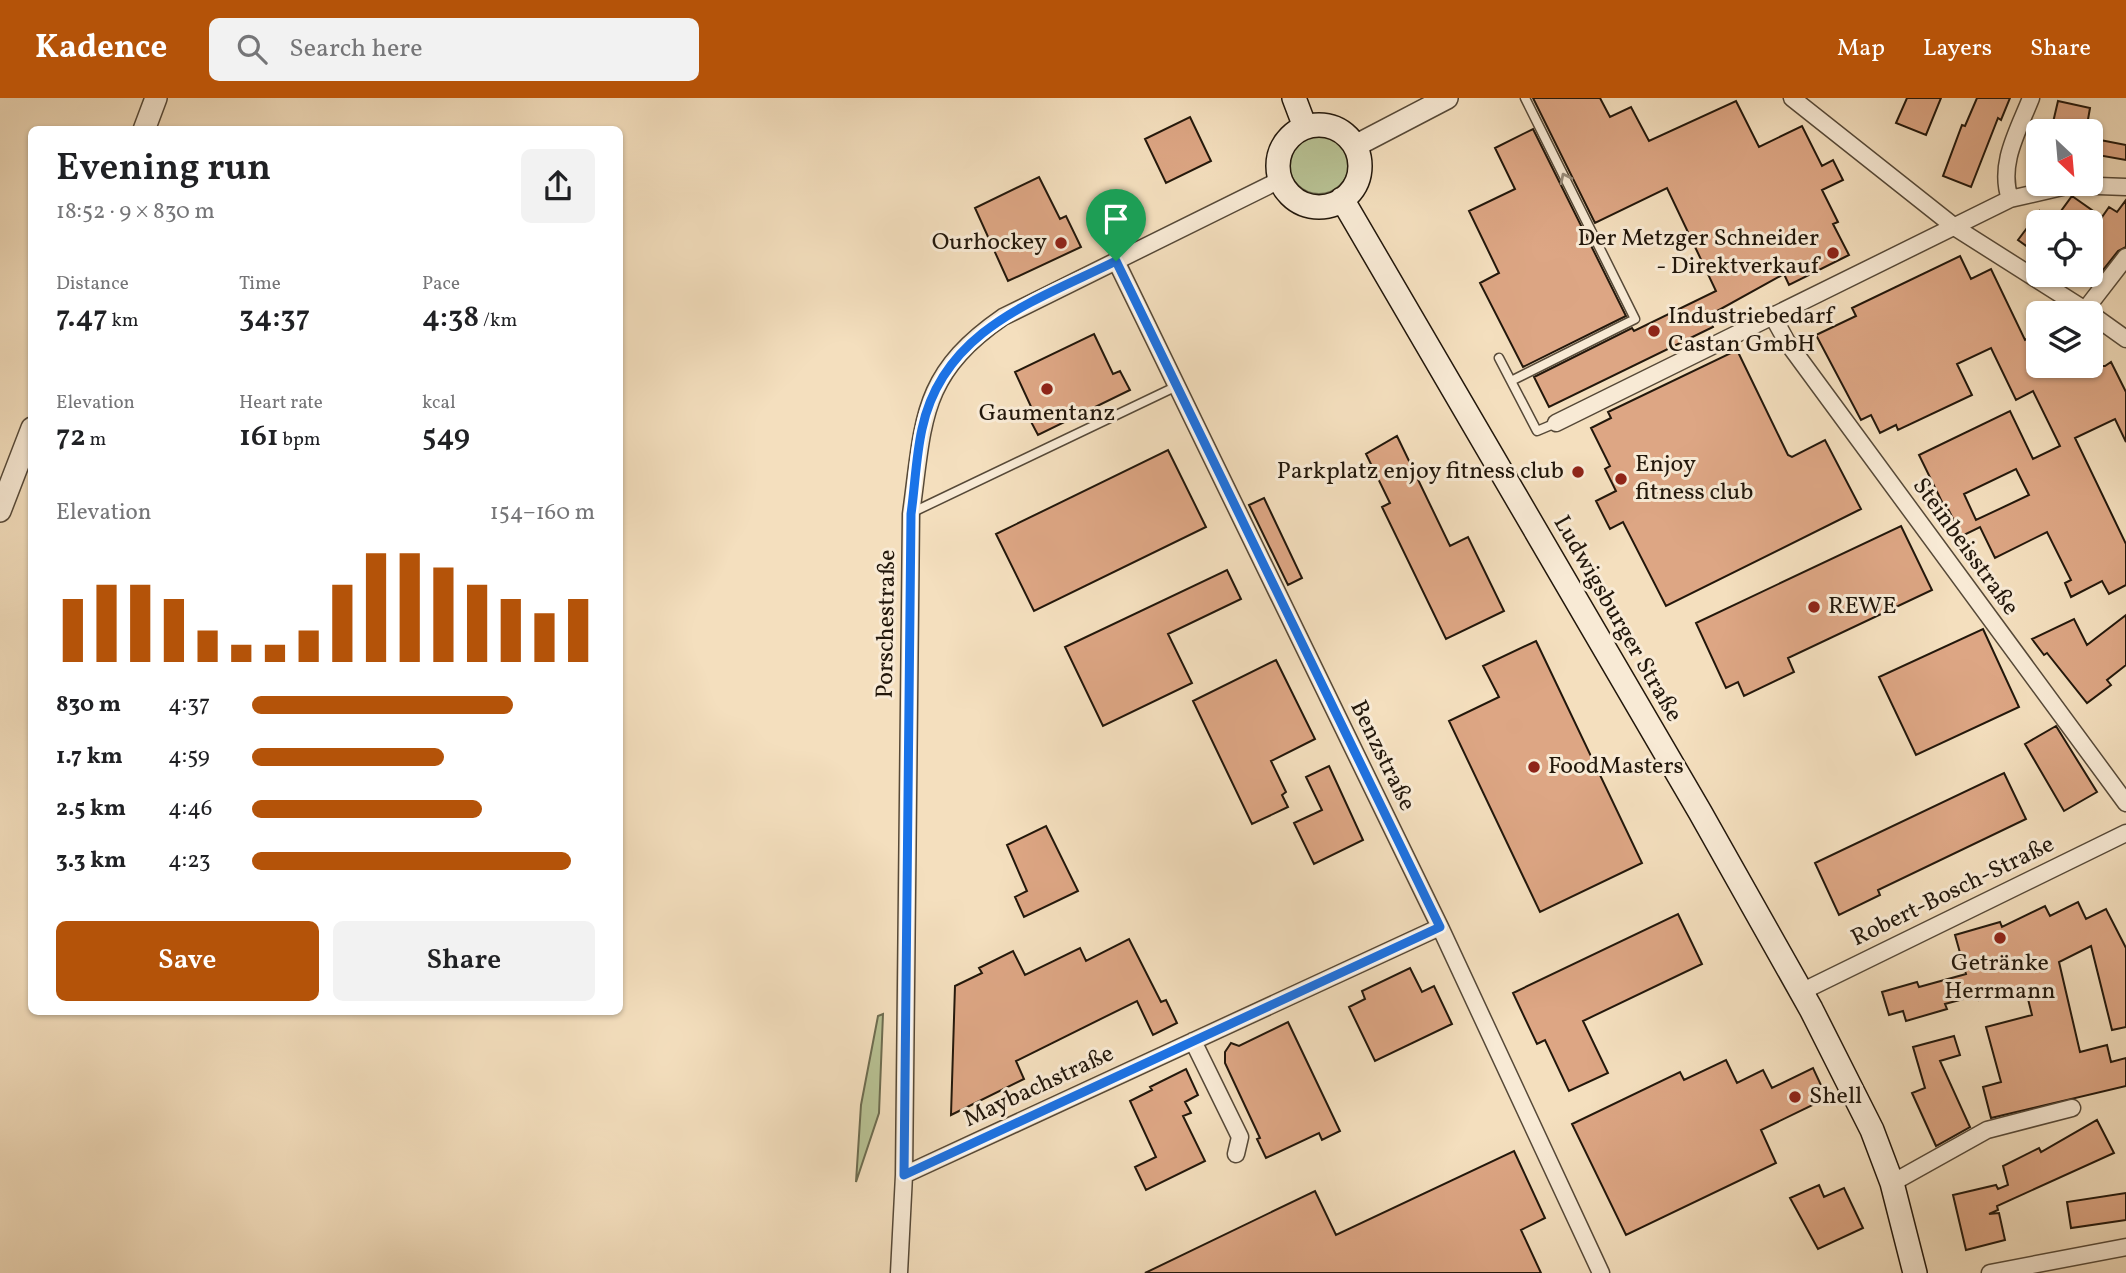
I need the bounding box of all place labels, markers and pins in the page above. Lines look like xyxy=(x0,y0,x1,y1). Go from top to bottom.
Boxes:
pin xyxy=(1086,189,1146,261)
place label: Der Metzger Schneider - Direktverkauf xyxy=(1577,222,1822,284)
place label: Ourhockey xyxy=(932,226,1047,260)
marker: Ourhockey xyxy=(1053,235,1069,251)
marker: Der Metzger Schneider - Direktverkauf xyxy=(1825,245,1841,261)
place label: Industriebedarf Castan GmbH xyxy=(1668,300,1836,362)
marker: Industriebedarf Castan GmbH xyxy=(1646,323,1662,339)
marker: Gaumentanz xyxy=(1039,381,1055,397)
place label: Gaumentanz xyxy=(979,397,1115,431)
place label: Enjoy fitness club xyxy=(1635,448,1754,510)
place label: Parkplatz enjoy fitness club xyxy=(1277,455,1564,489)
marker: Parkplatz enjoy fitness club xyxy=(1570,464,1586,480)
marker: Enjoy fitness club xyxy=(1613,471,1629,487)
place label: REWE xyxy=(1828,590,1897,624)
marker: REWE xyxy=(1806,599,1822,615)
place label: FoodMasters xyxy=(1548,750,1684,784)
marker: FoodMasters xyxy=(1526,759,1542,775)
marker: Getränke Herrmann xyxy=(1992,930,2008,946)
place label: Getränke Herrmann xyxy=(1944,947,2056,1009)
place label: Shell xyxy=(1809,1080,1862,1114)
marker: Shell xyxy=(1787,1089,1803,1105)

